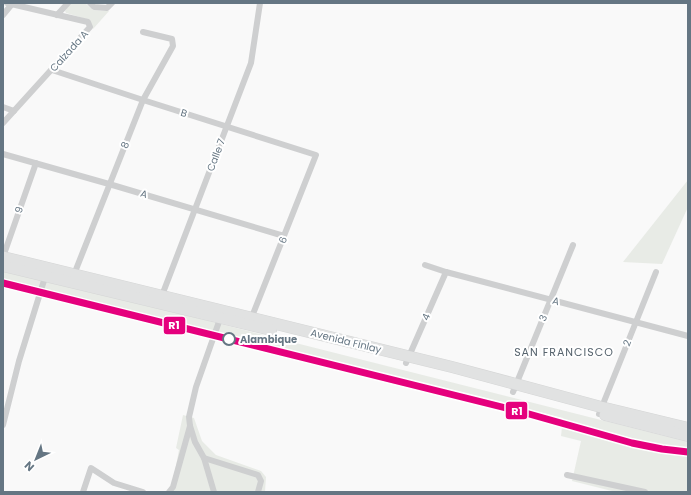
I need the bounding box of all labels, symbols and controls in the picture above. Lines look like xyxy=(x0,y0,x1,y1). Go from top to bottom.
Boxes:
street label: Calzada A xyxy=(46,27,92,75)
street label: B xyxy=(179,105,189,121)
street label: Calle 7 xyxy=(203,136,229,173)
street label: 8 xyxy=(117,139,133,151)
street label: A xyxy=(139,186,150,202)
street label: 9 xyxy=(11,205,27,215)
street label: 6 xyxy=(275,234,291,246)
street label: A xyxy=(551,293,561,309)
street label: 4 xyxy=(418,311,434,323)
street label: 3 xyxy=(535,312,551,324)
line badge: R1 xyxy=(163,316,186,335)
text: R1 xyxy=(168,317,180,333)
street label: Avenida Finlay xyxy=(309,325,383,357)
marker: Alambique xyxy=(222,332,236,346)
place label: Alambique xyxy=(240,332,297,347)
street label: 2 xyxy=(619,337,635,348)
district label: SAN FRANCISCO xyxy=(514,344,614,360)
line badge: R1 xyxy=(505,401,528,420)
text: R1 xyxy=(511,403,523,419)
north arrow xyxy=(16,439,56,479)
text: N xyxy=(21,458,38,475)

